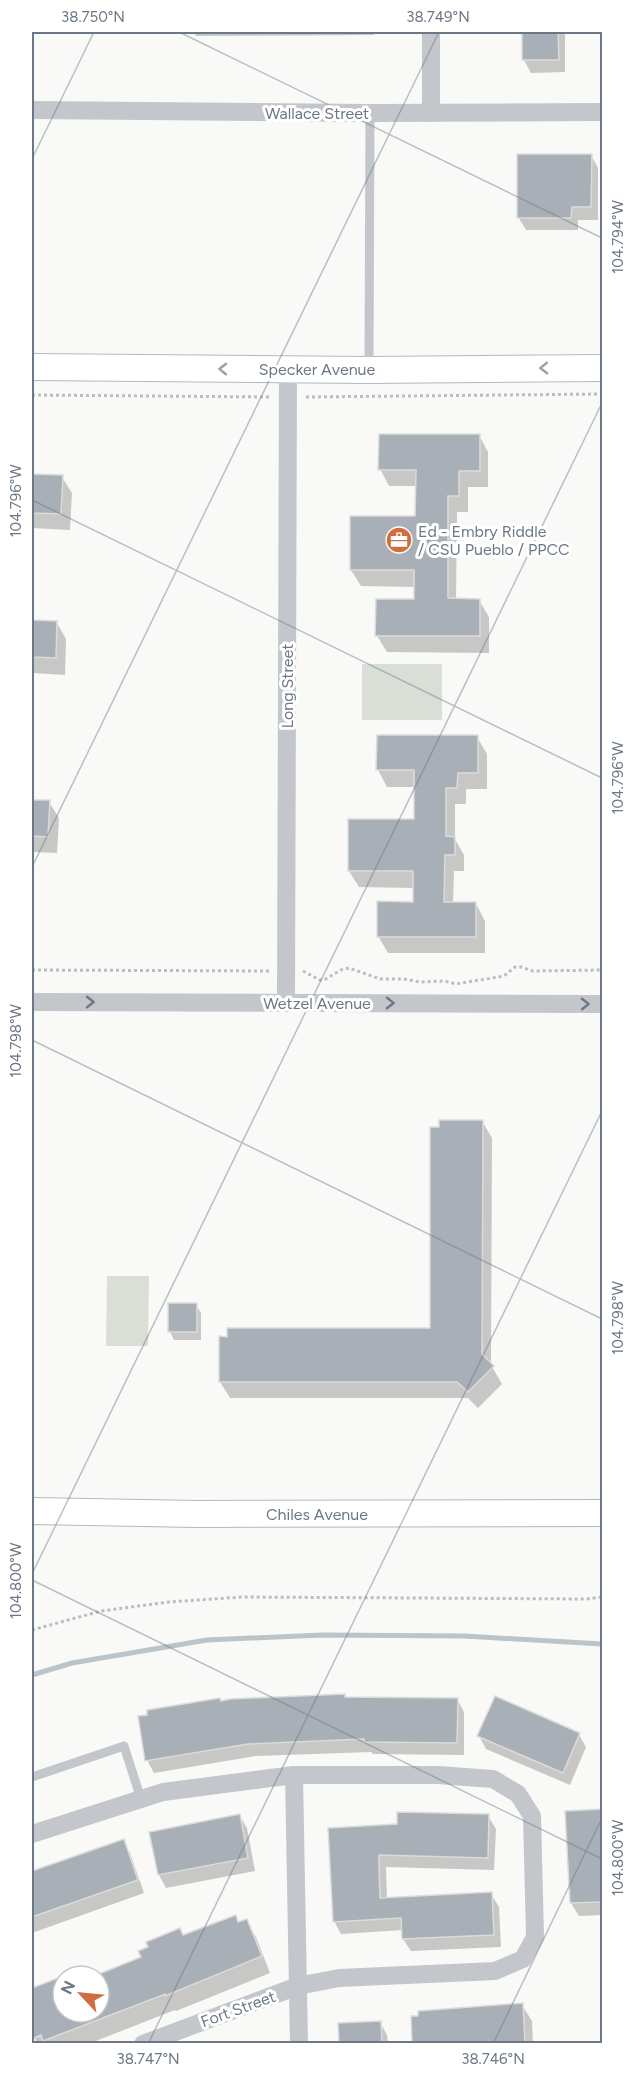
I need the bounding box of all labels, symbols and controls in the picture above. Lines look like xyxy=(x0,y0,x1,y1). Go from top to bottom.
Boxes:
text: 38.750°N xyxy=(61,8,125,26)
text: 38.749°N xyxy=(406,8,470,26)
street label: Wallace Street xyxy=(265,104,369,123)
text: 104.794°W xyxy=(609,199,627,274)
street label: Specker Avenue xyxy=(259,360,375,379)
one-way arrow xyxy=(540,362,549,374)
one-way arrow xyxy=(219,363,228,375)
text: 104.796°W xyxy=(7,464,25,538)
place label: Ed - Embry Riddle / CSU Pueblo / PPCC xyxy=(418,522,570,559)
office icon: Ed - Embry Riddle / CSU Pueblo / PPCC xyxy=(384,525,414,555)
street label: Long Street xyxy=(278,644,297,728)
text: 104.796°W xyxy=(609,741,627,815)
street label: Wetzel Avenue xyxy=(263,994,371,1013)
one-way arrow xyxy=(85,996,94,1008)
one-way arrow xyxy=(385,997,394,1009)
one-way arrow xyxy=(580,998,589,1010)
text: 104.798°W xyxy=(7,1003,25,1078)
text: 104.798°W xyxy=(609,1280,627,1355)
street label: Chiles Avenue xyxy=(266,1505,368,1524)
text: 104.800°W xyxy=(7,1542,25,1619)
text: 104.800°W xyxy=(609,1819,627,1896)
north arrow xyxy=(51,1964,111,2024)
text: N xyxy=(57,1978,79,1997)
street label: Fort Street xyxy=(198,1987,278,2031)
text: 38.747°N xyxy=(116,2050,180,2068)
text: 38.746°N xyxy=(461,2050,525,2068)

